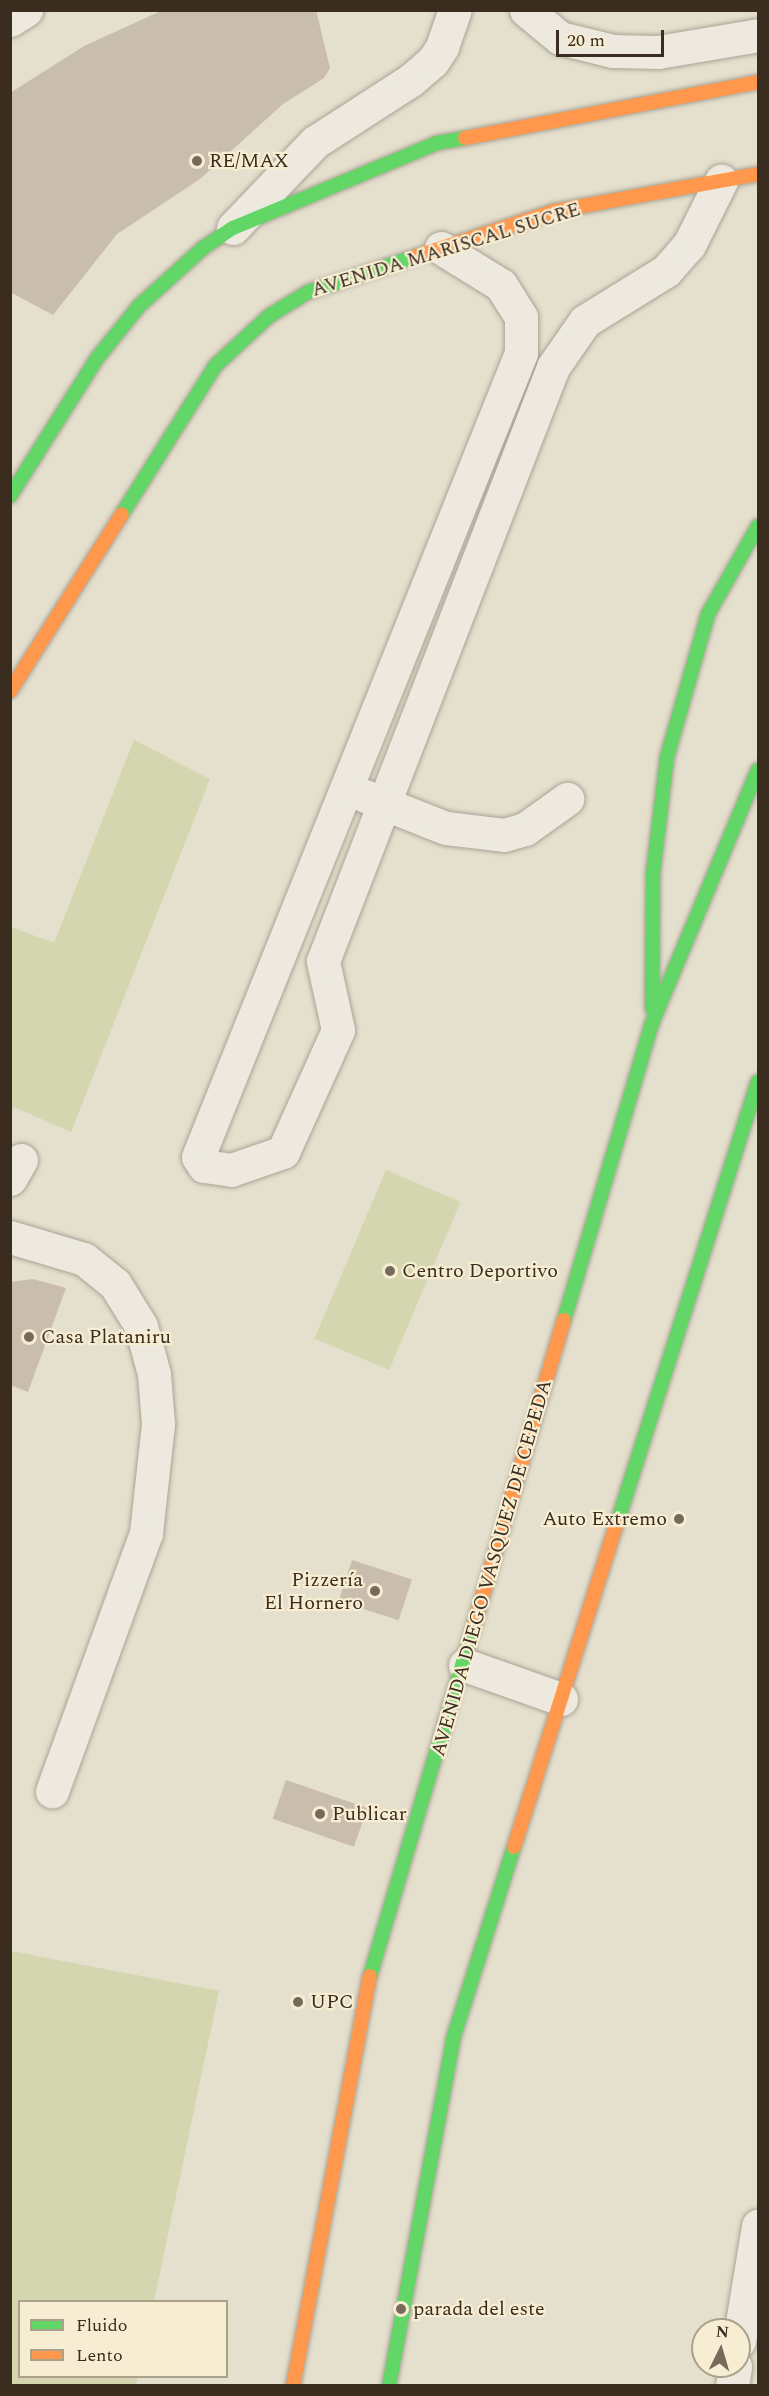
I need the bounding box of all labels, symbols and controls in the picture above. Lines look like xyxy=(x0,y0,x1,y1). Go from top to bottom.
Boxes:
scale bar xyxy=(559,18,667,56)
text: 20 m xyxy=(567,27,605,54)
place label: RE/MAX xyxy=(209,149,289,173)
marker: RE/MAX xyxy=(190,154,204,168)
street label: AVENIDA MARISCAL SUCRE xyxy=(309,198,583,302)
place label: Centro Deportivo xyxy=(402,1259,558,1283)
marker: Centro Deportivo xyxy=(383,1264,397,1278)
place label: Casa Plataniru xyxy=(41,1325,171,1349)
marker: Casa Plataniru xyxy=(22,1330,36,1344)
street label: AVENIDA DIEGO VASQUEZ DE CEPEDA xyxy=(427,1377,557,1759)
place label: Auto Extremo xyxy=(542,1507,667,1531)
marker: Auto Extremo xyxy=(672,1512,686,1526)
place label: Pizzería El Hornero xyxy=(264,1568,363,1615)
marker: Pizzería El Hornero xyxy=(368,1584,382,1598)
place label: Publicar xyxy=(332,1802,407,1826)
marker: Publicar xyxy=(313,1807,327,1821)
place label: UPC xyxy=(310,1990,353,2014)
marker: UPC xyxy=(291,1995,305,2009)
place label: parada del este xyxy=(413,2297,545,2321)
legend xyxy=(18,2300,228,2378)
marker: parada del este xyxy=(394,2302,408,2316)
text: Fluido xyxy=(76,2312,128,2339)
north arrow xyxy=(691,2318,751,2378)
text: N xyxy=(715,2320,730,2345)
text: Lento xyxy=(76,2342,123,2369)

